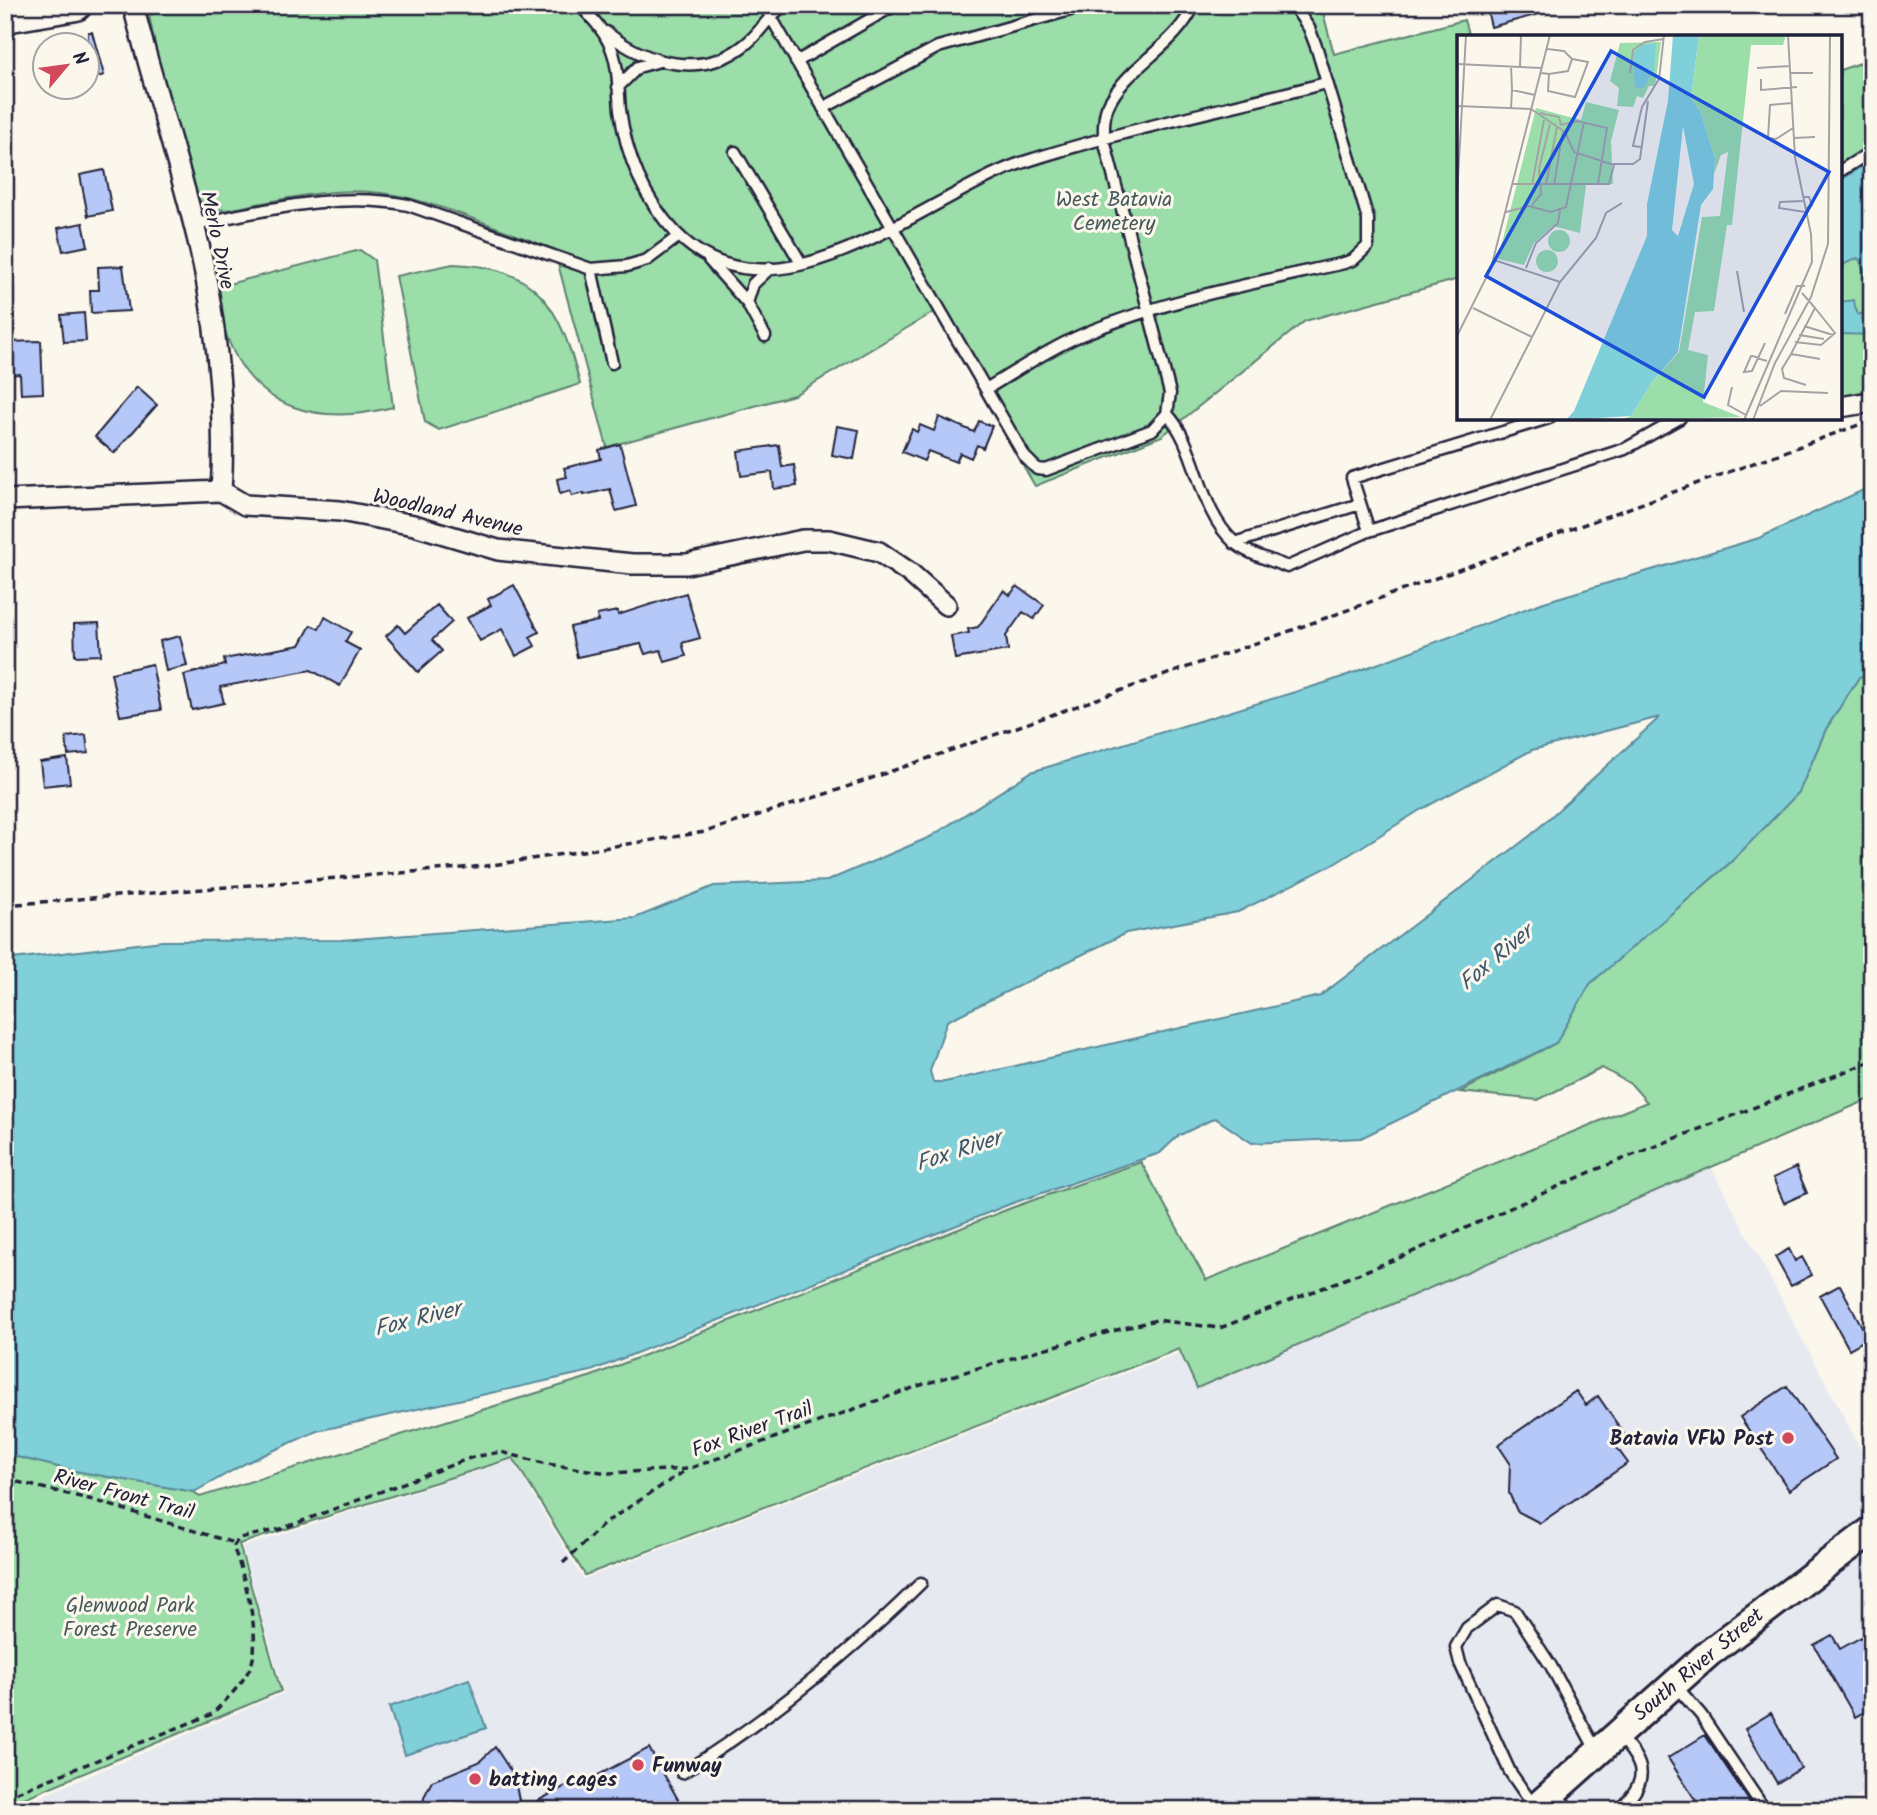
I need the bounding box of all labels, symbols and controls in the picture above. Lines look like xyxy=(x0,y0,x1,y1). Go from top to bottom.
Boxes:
north arrow xyxy=(32,32,102,102)
inset map xyxy=(1457,35,1842,420)
text: N xyxy=(63,46,95,71)
park label: West Batavia Cemetery xyxy=(1056,184,1172,241)
street label: Merlo Drive xyxy=(190,188,243,293)
street label: Woodland Avenue xyxy=(369,480,526,547)
water label: Fox River xyxy=(1451,914,1545,1001)
water label: Fox River xyxy=(911,1120,1010,1183)
water label: Fox River xyxy=(370,1291,469,1348)
street label: Fox River Trail xyxy=(687,1393,818,1468)
place label: Batavia VFW Post xyxy=(1609,1423,1775,1456)
marker: Batavia VFW Post xyxy=(1780,1430,1796,1446)
street label: River Front Trail xyxy=(50,1461,198,1530)
park label: Glenwood Park Forest Preserve xyxy=(63,1590,197,1647)
street label: South River Street xyxy=(1626,1600,1773,1730)
place label: Funway xyxy=(652,1750,722,1783)
marker: Funway xyxy=(630,1757,646,1773)
place label: batting cages xyxy=(489,1764,617,1797)
marker: batting cages xyxy=(467,1771,483,1787)

